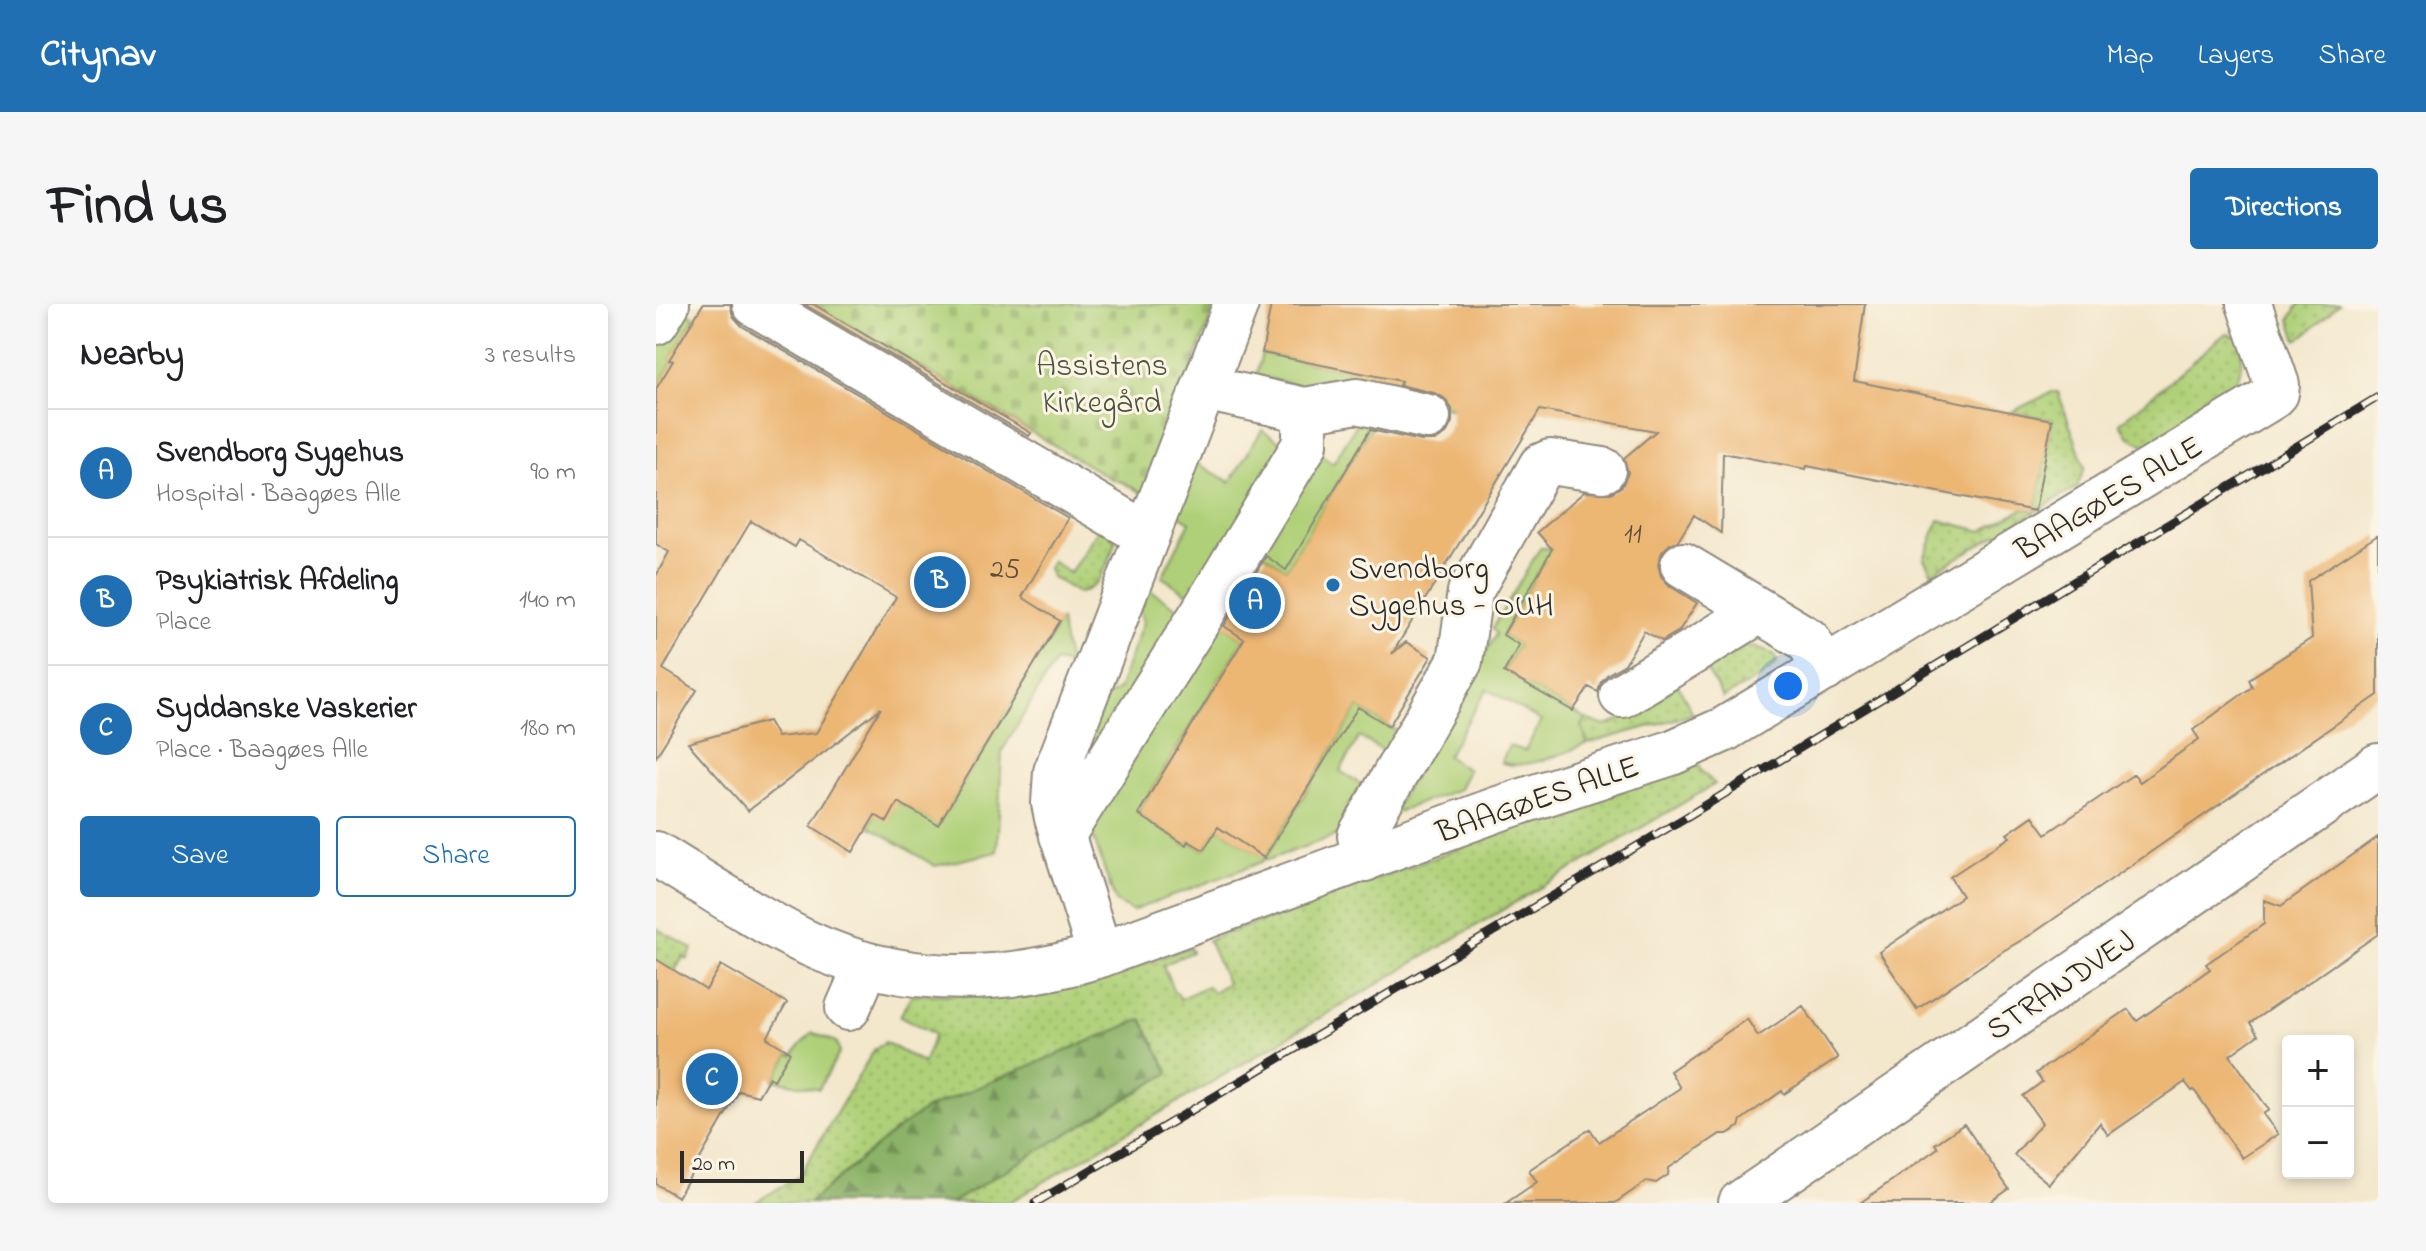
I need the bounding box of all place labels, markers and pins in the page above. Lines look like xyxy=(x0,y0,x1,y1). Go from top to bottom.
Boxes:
place label: Svendborg Sygehus - OUH xyxy=(1349,547,1554,631)
pin: B xyxy=(914,552,966,612)
pin: A xyxy=(1229,573,1281,633)
marker: Svendborg Sygehus - OUH xyxy=(1324,576,1342,594)
pin: C xyxy=(686,1049,738,1109)

